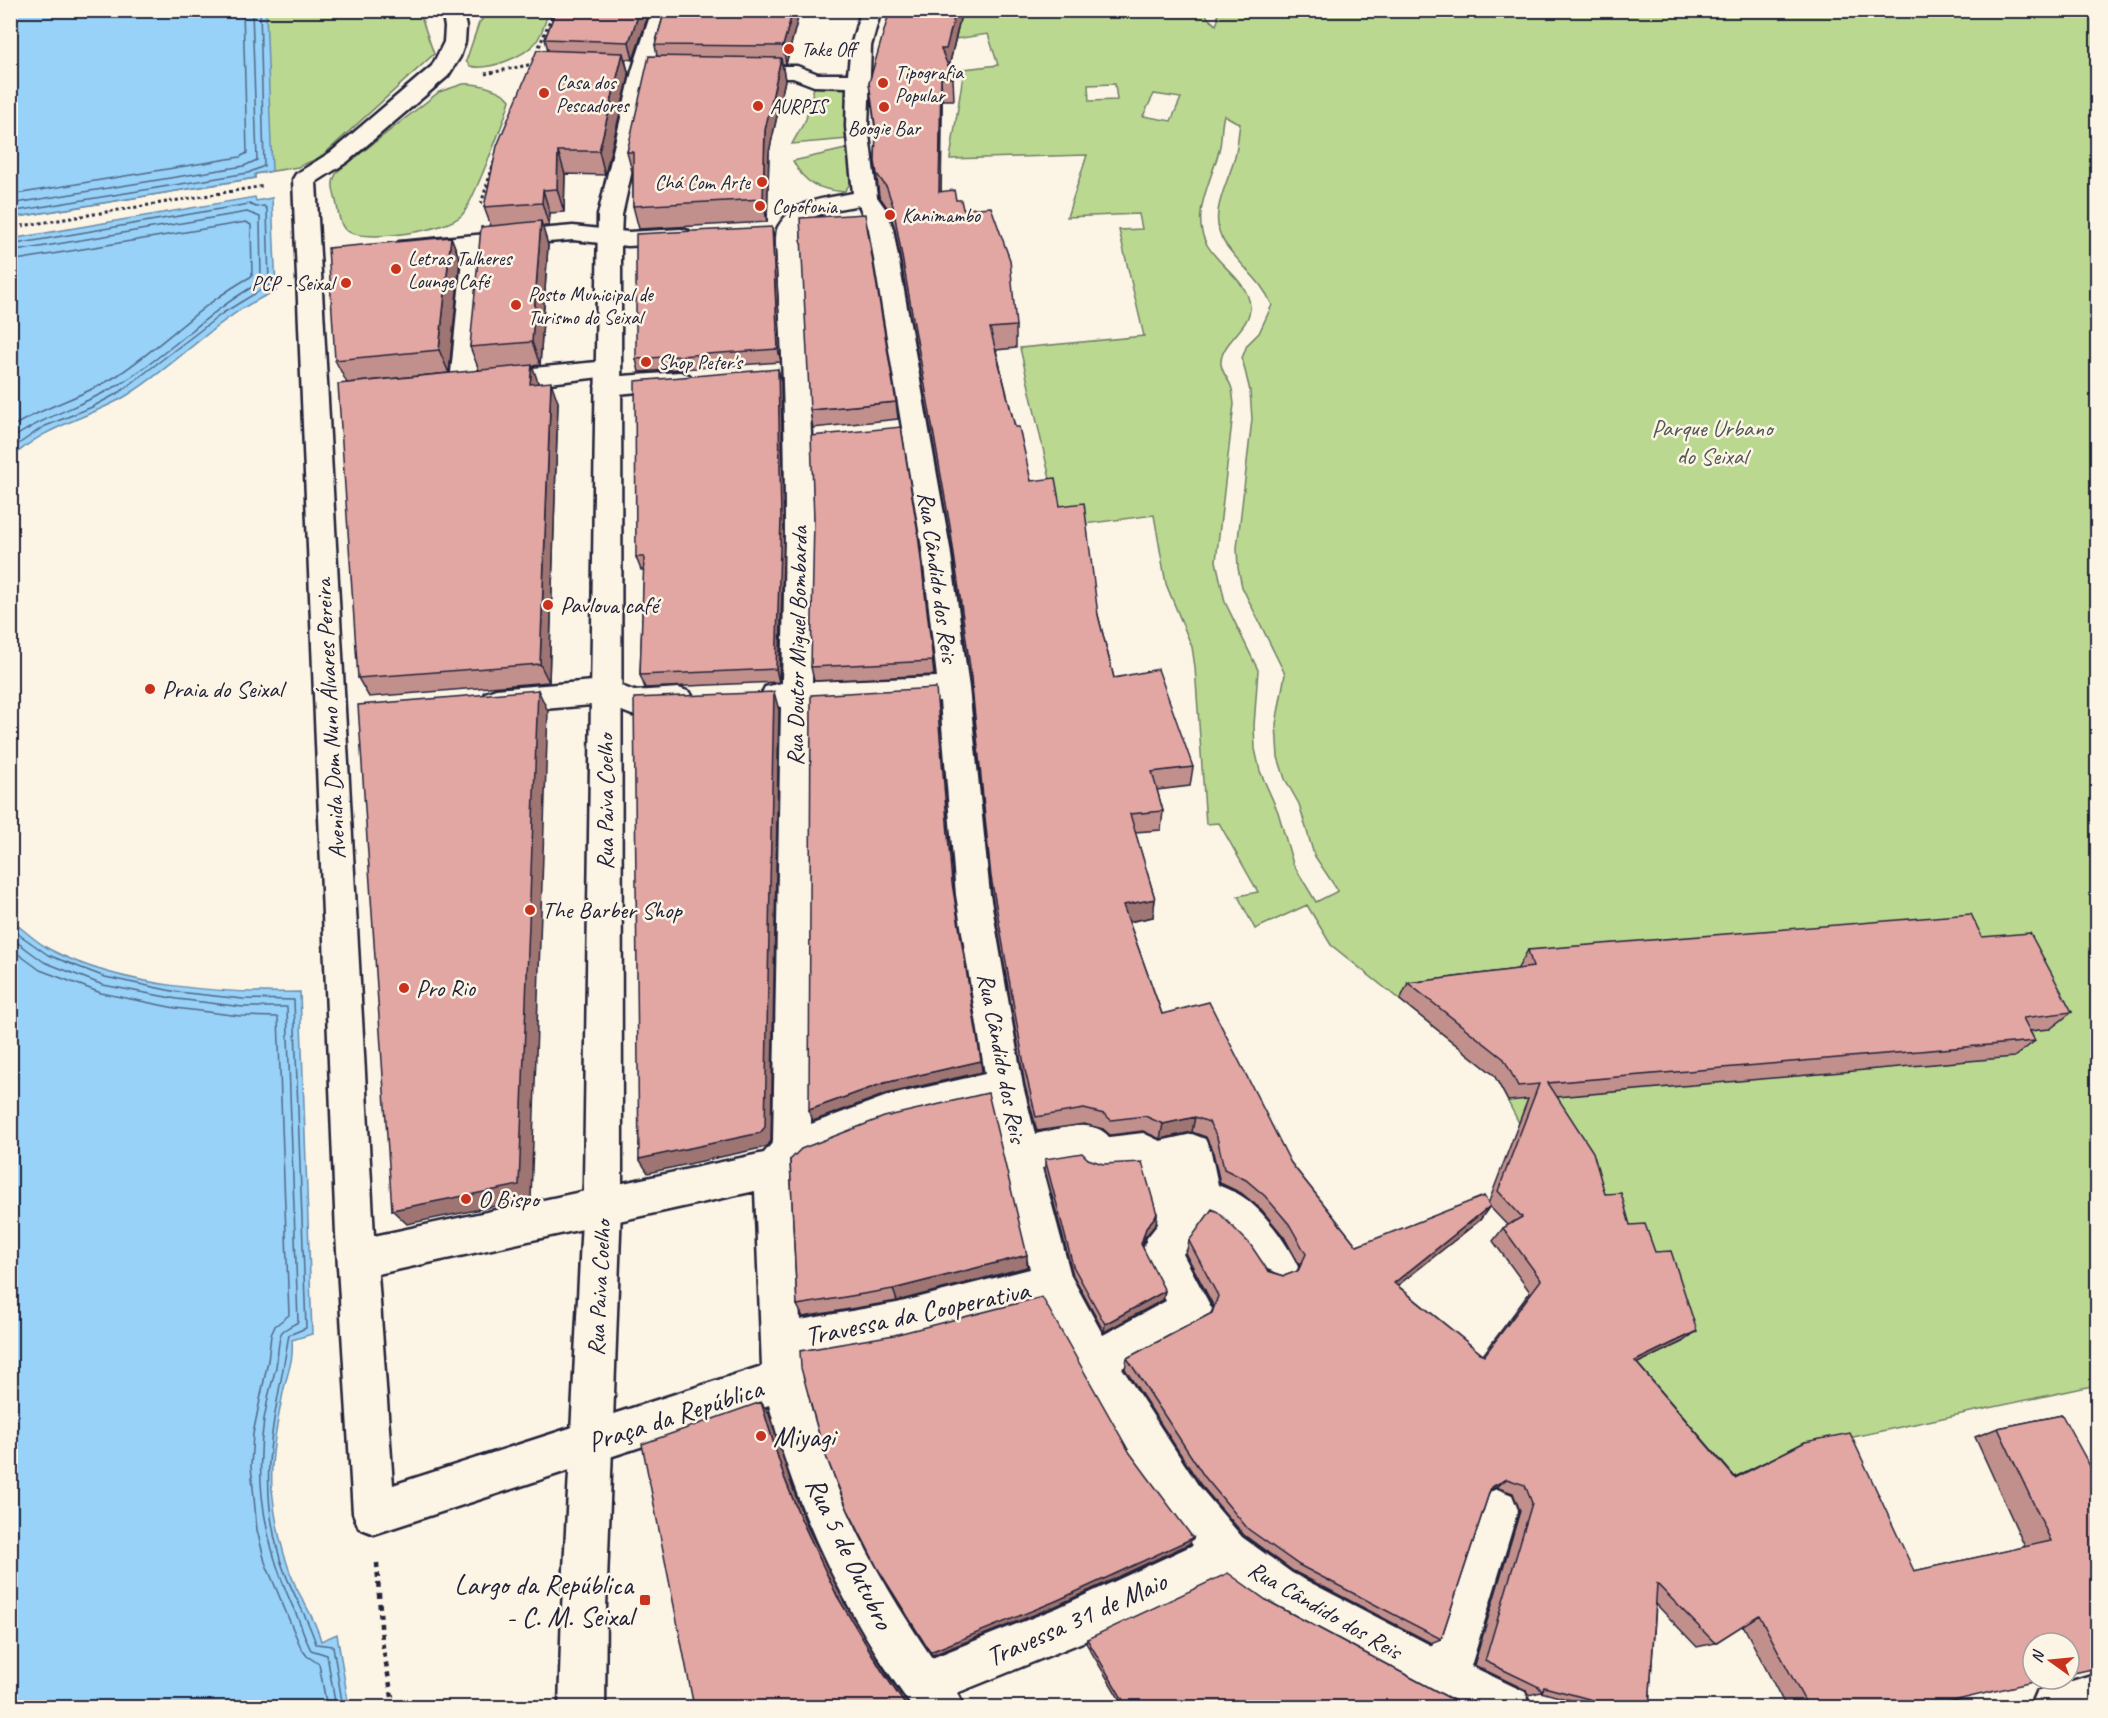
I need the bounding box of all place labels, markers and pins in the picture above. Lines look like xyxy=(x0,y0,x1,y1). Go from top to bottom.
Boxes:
place label: Take Off xyxy=(801,37,860,62)
marker: Take Off xyxy=(782,42,796,56)
place label: Tipografia Popular xyxy=(895,60,964,108)
place label: Casa dos Pescadores xyxy=(556,70,631,118)
marker: Tipografia Popular xyxy=(876,76,890,90)
marker: Casa dos Pescadores xyxy=(537,86,551,100)
place label: AURPIS xyxy=(770,94,830,119)
marker: AURPIS xyxy=(751,99,765,113)
marker: Boogie Bar xyxy=(877,100,891,114)
place label: Boogie Bar xyxy=(848,116,922,141)
place label: Chá Com Arte xyxy=(655,170,751,195)
marker: Chá Com Arte xyxy=(755,175,769,189)
place label: Copofonia xyxy=(772,194,839,219)
marker: Copofonia xyxy=(753,199,767,213)
place label: Kanimambo xyxy=(902,203,981,228)
marker: Kanimambo xyxy=(883,208,897,222)
place label: Letras Talheres Lounge Café xyxy=(408,246,514,294)
marker: Letras Talheres Lounge Café xyxy=(389,262,403,276)
place label: PCP - Seixal xyxy=(251,271,338,296)
marker: PCP - Seixal xyxy=(339,276,353,290)
place label: Posto Municipal de Turismo do Seixal xyxy=(528,282,654,330)
marker: Posto Municipal de Turismo do Seixal xyxy=(509,298,523,312)
place label: Shop Peter's xyxy=(658,350,744,375)
marker: Shop Peter's xyxy=(639,355,653,369)
place label: Pavlova café xyxy=(560,590,662,620)
marker: Pavlova café xyxy=(541,598,555,612)
place label: Praia do Seixal xyxy=(162,674,287,704)
marker: Praia do Seixal xyxy=(143,682,157,696)
place label: The Barber Shop xyxy=(542,895,683,925)
marker: The Barber Shop xyxy=(523,903,537,917)
place label: Pro Rio xyxy=(416,973,476,1003)
marker: Pro Rio xyxy=(397,981,411,995)
place label: O Bispo xyxy=(478,1184,541,1214)
marker: O Bispo xyxy=(459,1192,473,1206)
place label: Miyagi xyxy=(773,1419,838,1454)
marker: Miyagi xyxy=(754,1429,768,1443)
place label: Largo da República - C. M. Seixal xyxy=(454,1567,638,1634)
marker: Largo da República - C. M. Seixal xyxy=(638,1593,652,1607)

